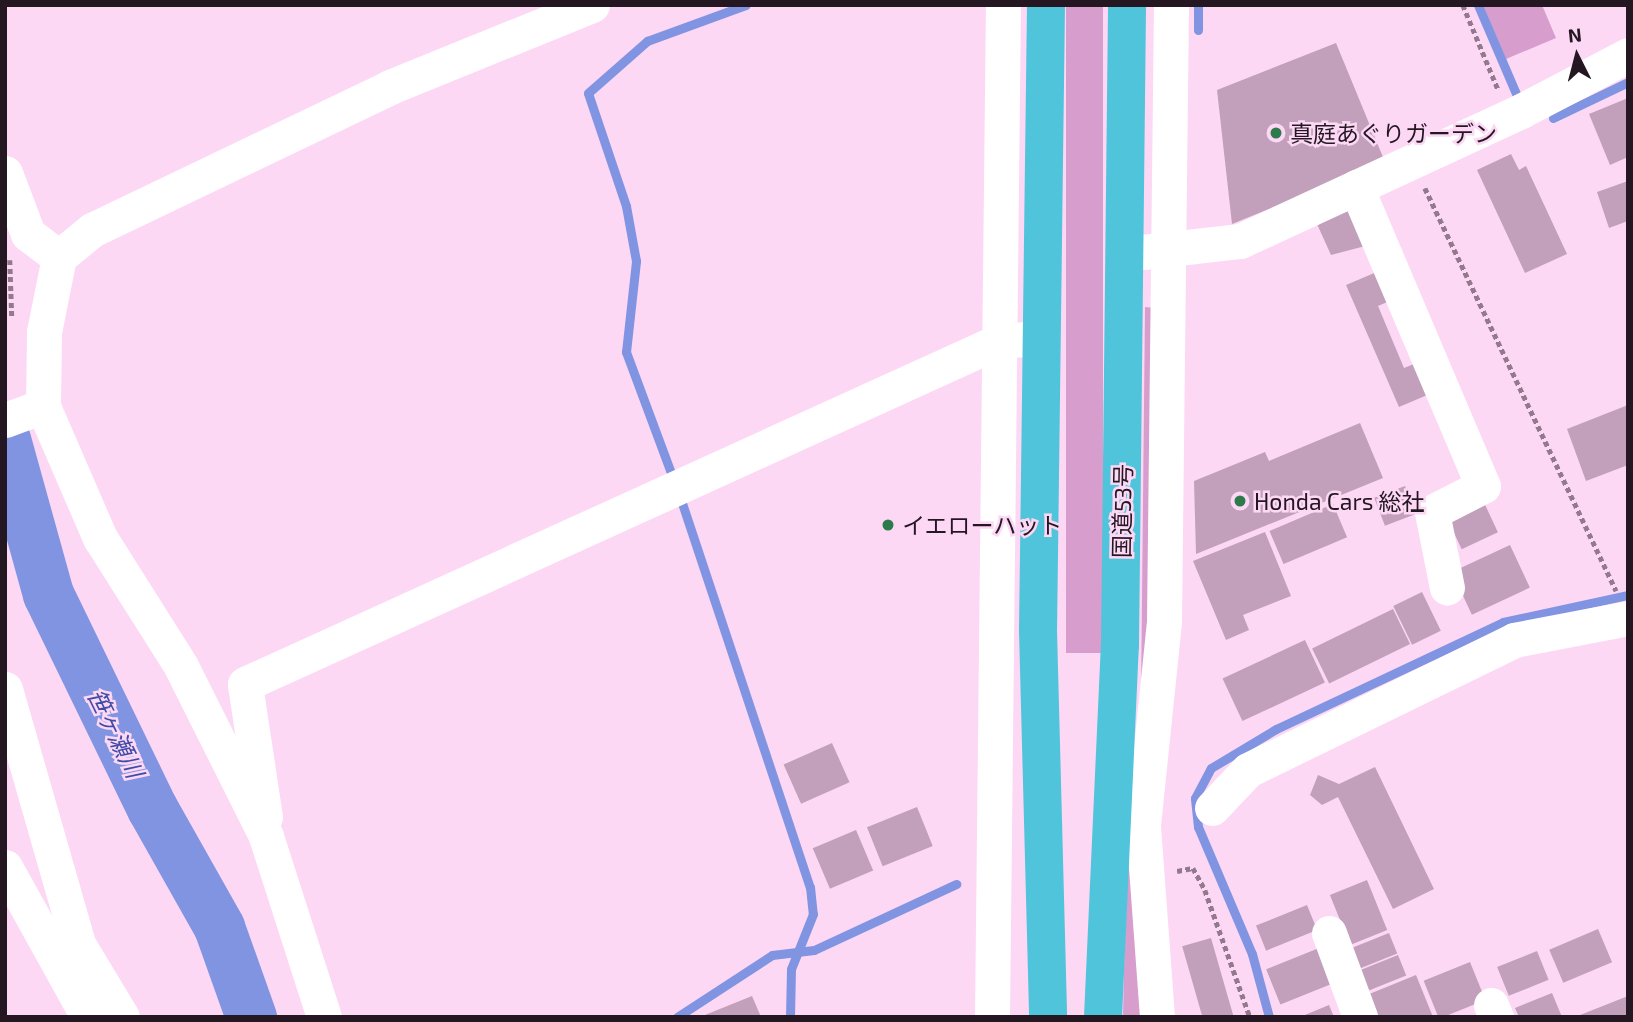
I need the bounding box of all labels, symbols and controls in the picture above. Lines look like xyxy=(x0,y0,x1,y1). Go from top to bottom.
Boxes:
north arrow xyxy=(1542,21,1612,91)
text: N xyxy=(1567,22,1583,47)
place label: 真庭あぐりガーデン xyxy=(1290,119,1497,147)
marker: 真庭あぐりガーデン xyxy=(1268,125,1284,141)
street label: 国道53号 xyxy=(1107,464,1137,558)
place label: Honda Cars 総社 xyxy=(1254,487,1424,515)
marker: Honda Cars 総社 xyxy=(1232,493,1248,509)
place label: イエローハット xyxy=(902,511,1063,539)
marker: イエローハット xyxy=(880,517,896,533)
water label: 笹ヶ瀬川 xyxy=(82,684,150,782)

